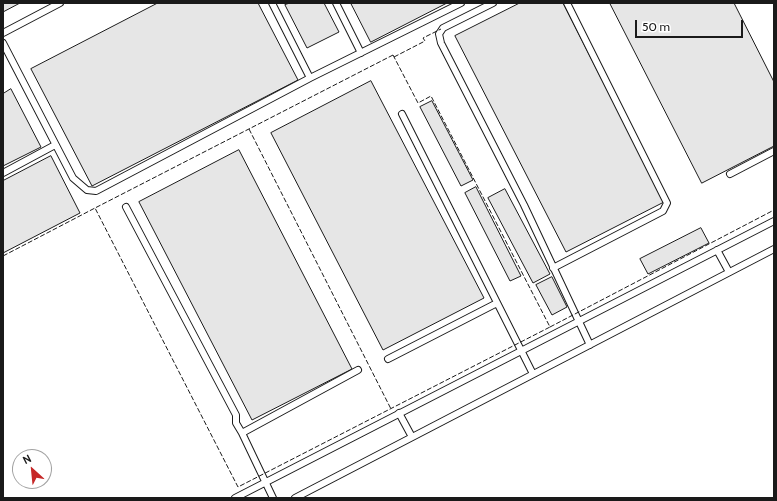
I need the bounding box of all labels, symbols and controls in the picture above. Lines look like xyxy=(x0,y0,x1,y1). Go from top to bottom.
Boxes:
scale bar xyxy=(637,12,745,38)
text: 50 m xyxy=(642,19,670,34)
north arrow xyxy=(12,449,52,489)
text: N xyxy=(20,451,34,467)

